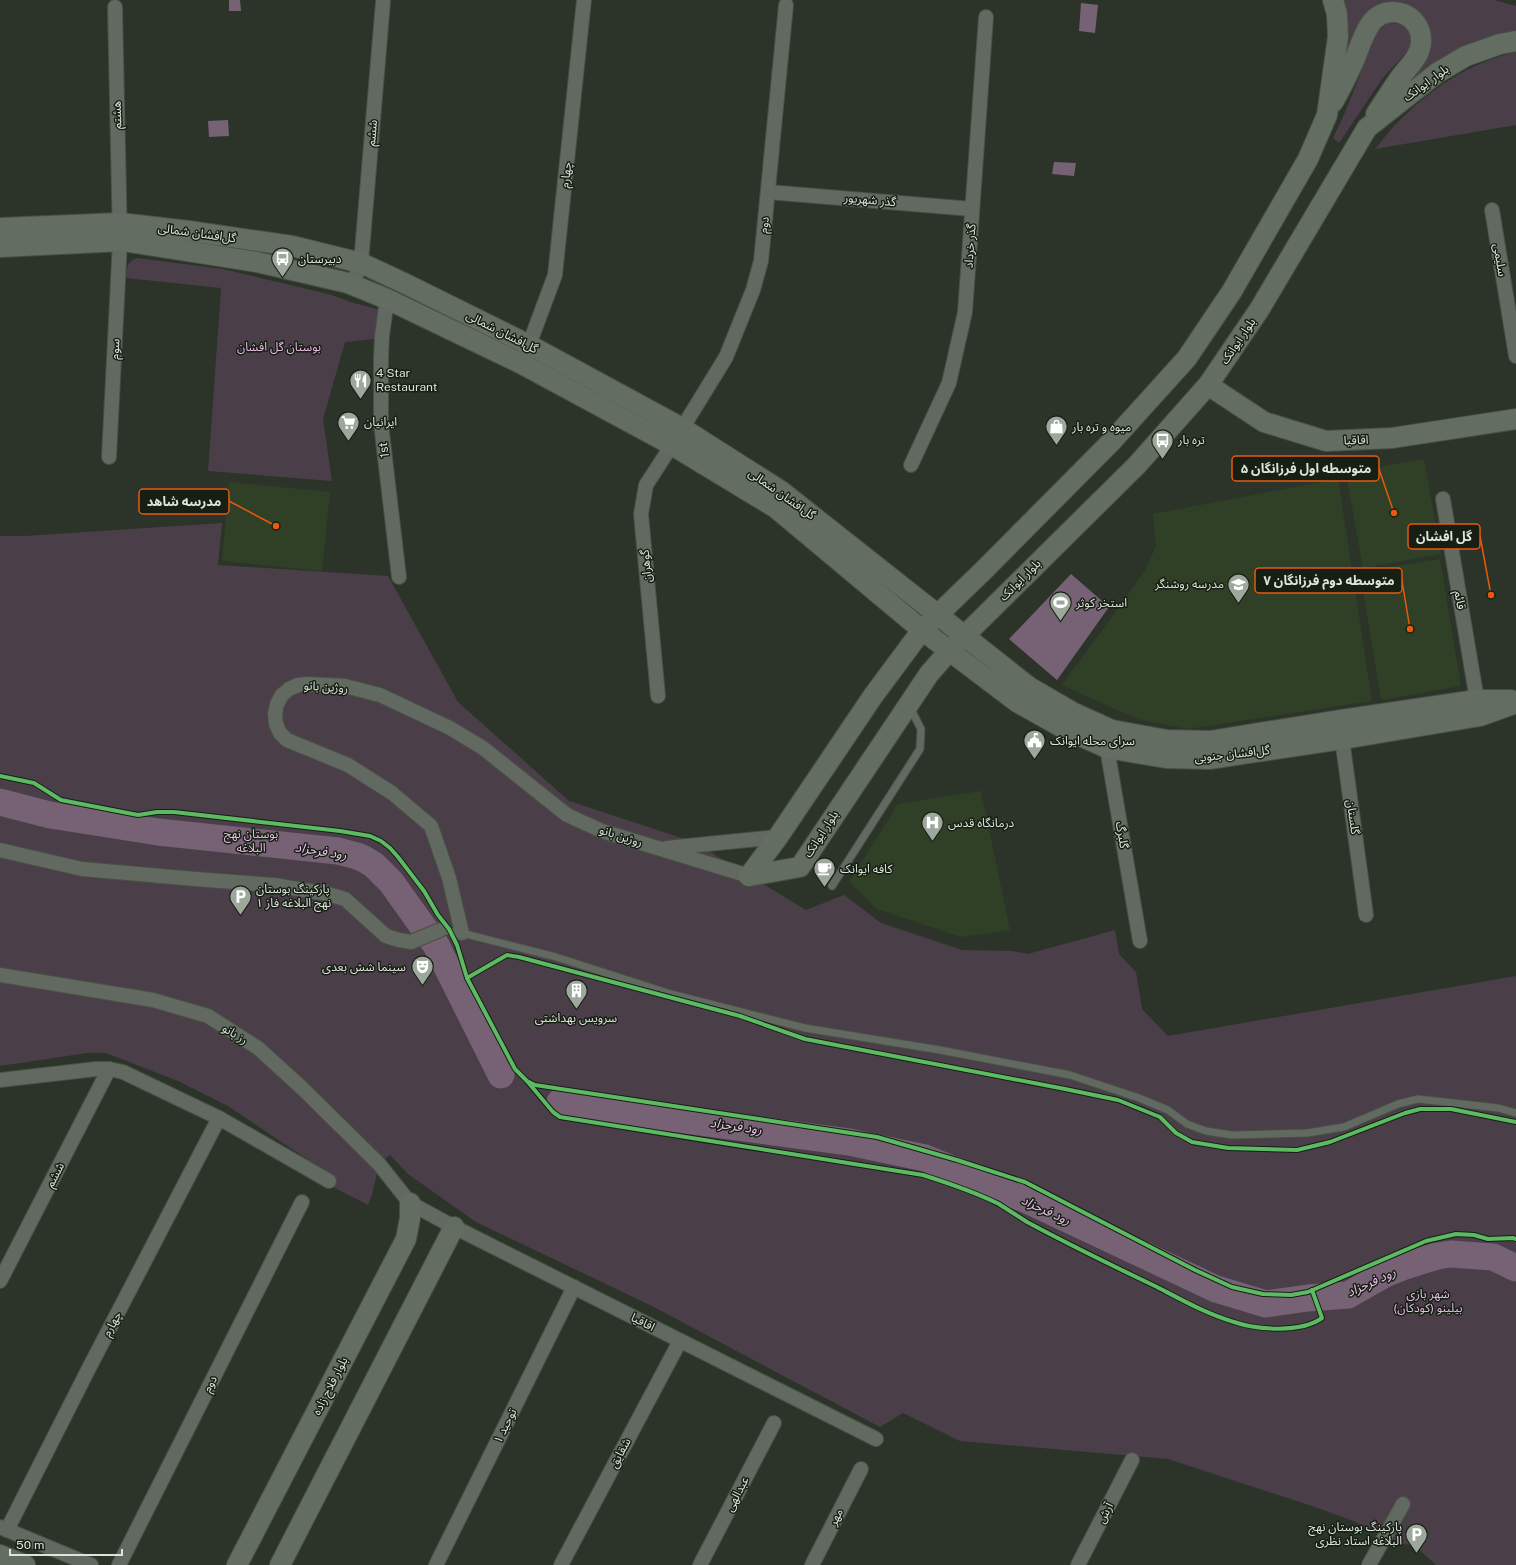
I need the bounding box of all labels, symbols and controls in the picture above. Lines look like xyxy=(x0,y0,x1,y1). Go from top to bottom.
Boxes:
street label: بلوار ایوانک xyxy=(1401,62,1451,104)
street label: هشتم xyxy=(110,101,126,129)
street label: ششم xyxy=(364,119,382,147)
street label: چهارم xyxy=(558,161,576,189)
street label: گذر شهریور xyxy=(842,191,898,209)
street label: دوم xyxy=(756,216,774,234)
street label: گل‌افشان شمالی xyxy=(157,221,238,246)
street label: گذر خرداد xyxy=(961,222,979,269)
street label: سلیمی xyxy=(1490,242,1510,278)
bus stop icon: دبیرستان xyxy=(270,246,296,279)
place label: دبیرستان xyxy=(298,252,342,266)
street label: گل‌افشان شمالی xyxy=(464,308,541,357)
street label: بلوار ایوانک xyxy=(1218,315,1259,367)
street label: سوم xyxy=(107,338,125,360)
park label: بوستان گل افشان xyxy=(237,340,321,354)
place label: 4 Star Restaurant xyxy=(376,366,438,394)
restaurant icon: 4 Star Restaurant xyxy=(348,367,374,400)
supermarket icon: ایرانیان xyxy=(335,409,361,442)
shop icon: میوه و تره بار xyxy=(1044,414,1070,447)
place label: ایرانیان xyxy=(364,415,397,429)
place label: میوه و تره بار xyxy=(1071,420,1131,434)
bus stop icon: تره بار xyxy=(1149,427,1175,460)
place label: تره بار xyxy=(1177,433,1205,447)
street label: اقاقیا xyxy=(1343,433,1369,447)
street label: 1st xyxy=(376,441,392,459)
callout: متوسطه اول فرزانگان ۵ xyxy=(1232,456,1379,481)
text: متوسطه اول فرزانگان ۵ xyxy=(1241,461,1371,476)
street label: گل‌افشان شمالی xyxy=(746,466,819,523)
callout: مدرسه شاهد xyxy=(139,489,229,514)
text: مدرسه شاهد xyxy=(147,494,221,509)
callout: گل افشان xyxy=(1408,524,1480,549)
text: گل افشان xyxy=(1416,529,1472,544)
street label: گوهران xyxy=(637,548,654,583)
street label: بلوار ایوانک xyxy=(996,556,1044,604)
callout: متوسطه دوم فرزانگان ۷ xyxy=(1255,568,1402,593)
school or university icon: مدرسه روشنگر xyxy=(1226,571,1252,604)
text: متوسطه دوم فرزانگان ۷ xyxy=(1263,573,1395,590)
place label: مدرسه روشنگر xyxy=(1154,577,1224,591)
sports icon: استخر کوثر xyxy=(1048,590,1074,623)
street label: قائم xyxy=(1450,590,1469,611)
place label: استخر کوثر xyxy=(1075,596,1127,610)
street label: روژین بانو xyxy=(303,678,349,696)
public building icon: سرای محله ایوانک xyxy=(1021,728,1047,761)
place label: سرای محله ایوانک xyxy=(1050,734,1135,748)
street label: گل‌افشان جنوبی xyxy=(1194,743,1271,765)
street label: گلستان xyxy=(1344,799,1363,836)
street label: بلوار ایوانک xyxy=(801,808,841,860)
hospital icon: درمانگاه قدس xyxy=(920,810,946,843)
place label: درمانگاه قدس xyxy=(948,816,1015,830)
street label: گلبرگ xyxy=(1113,820,1131,851)
street label: روژین بانو xyxy=(598,822,644,850)
park label: بوستان نهج البلاغه xyxy=(224,827,278,855)
water label: رود فرحزاد xyxy=(294,840,348,864)
cafe icon: کافه ایوانک xyxy=(812,856,838,889)
place label: کافه ایوانک xyxy=(840,862,893,876)
place label: پارکینگ بوستان نهج البلاغه فاز ۱ xyxy=(256,882,331,912)
parking icon: پارکینگ بوستان نهج البلاغه فاز ۱ xyxy=(227,883,253,916)
theatre icon: سینما شش بعدی xyxy=(409,954,435,987)
place label: سینما شش بعدی xyxy=(322,960,406,974)
building icon: سرویس بهداشتی xyxy=(563,978,589,1011)
place label: سرویس بهداشتی xyxy=(535,1011,617,1025)
street label: رز بانو xyxy=(220,1021,250,1047)
water label: رود فرحزاد xyxy=(709,1115,763,1138)
street label: ششم xyxy=(43,1160,69,1191)
water label: رود فرحزاد xyxy=(1019,1192,1073,1229)
water label: رود فرحزاد xyxy=(1344,1264,1398,1301)
park label: شهر بازی بیلینو (کودکان) xyxy=(1394,1287,1462,1315)
street label: چهارم xyxy=(100,1309,126,1340)
street label: اقاقیا xyxy=(629,1310,657,1334)
street label: بلوار فلاح زاده xyxy=(309,1355,352,1418)
street label: دوم xyxy=(200,1373,222,1396)
street label: توحید ۱ xyxy=(491,1406,520,1446)
street label: شقایق xyxy=(606,1436,635,1471)
street label: عبدالهی xyxy=(722,1474,752,1514)
street label: آرش xyxy=(1094,1500,1116,1526)
street label: مهر xyxy=(825,1506,846,1529)
place label: پارکینگ بوستان نهج البلاغه استاد نظری xyxy=(1308,1520,1402,1548)
parking icon: پارکینگ بوستان نهج البلاغه استاد نظری xyxy=(1404,1521,1430,1554)
scale bar xyxy=(10,1531,122,1557)
text: 50 m xyxy=(16,1538,44,1552)

